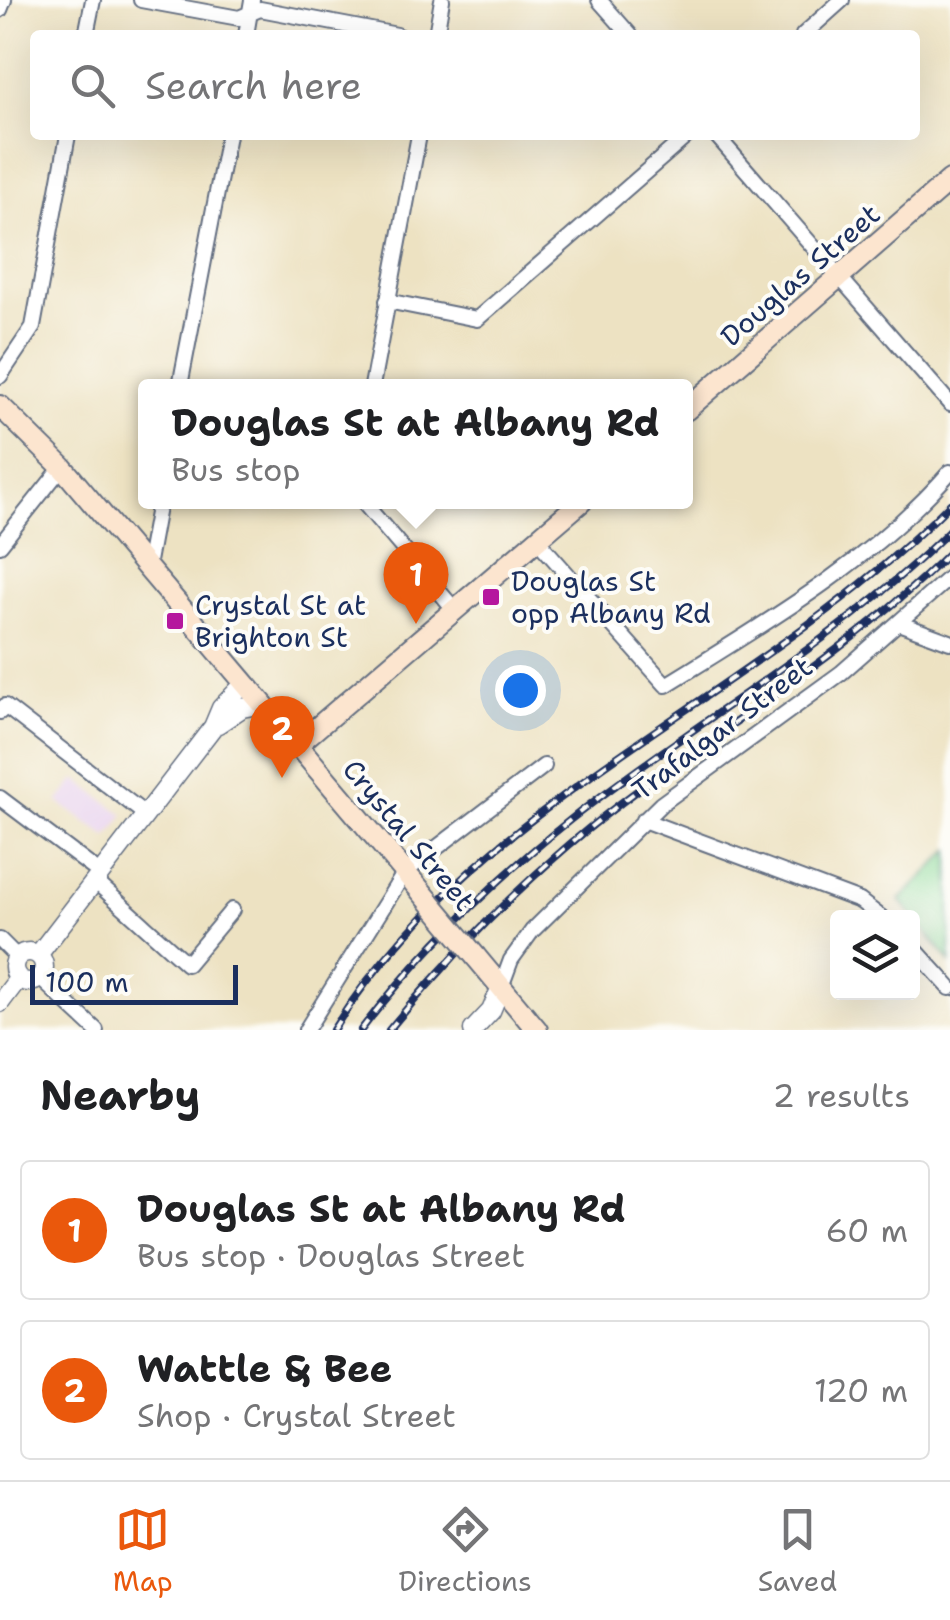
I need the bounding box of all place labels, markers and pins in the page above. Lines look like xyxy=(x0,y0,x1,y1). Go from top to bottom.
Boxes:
pin: 1 xyxy=(384,542,448,624)
place label: Douglas St opp Albany Rd xyxy=(511,562,711,632)
place label: Crystal St at Brighton St xyxy=(195,586,366,656)
marker: Douglas St opp Albany Rd xyxy=(480,586,502,608)
marker: Crystal St at Brighton St xyxy=(164,610,186,632)
pin: 2 xyxy=(250,696,314,778)

